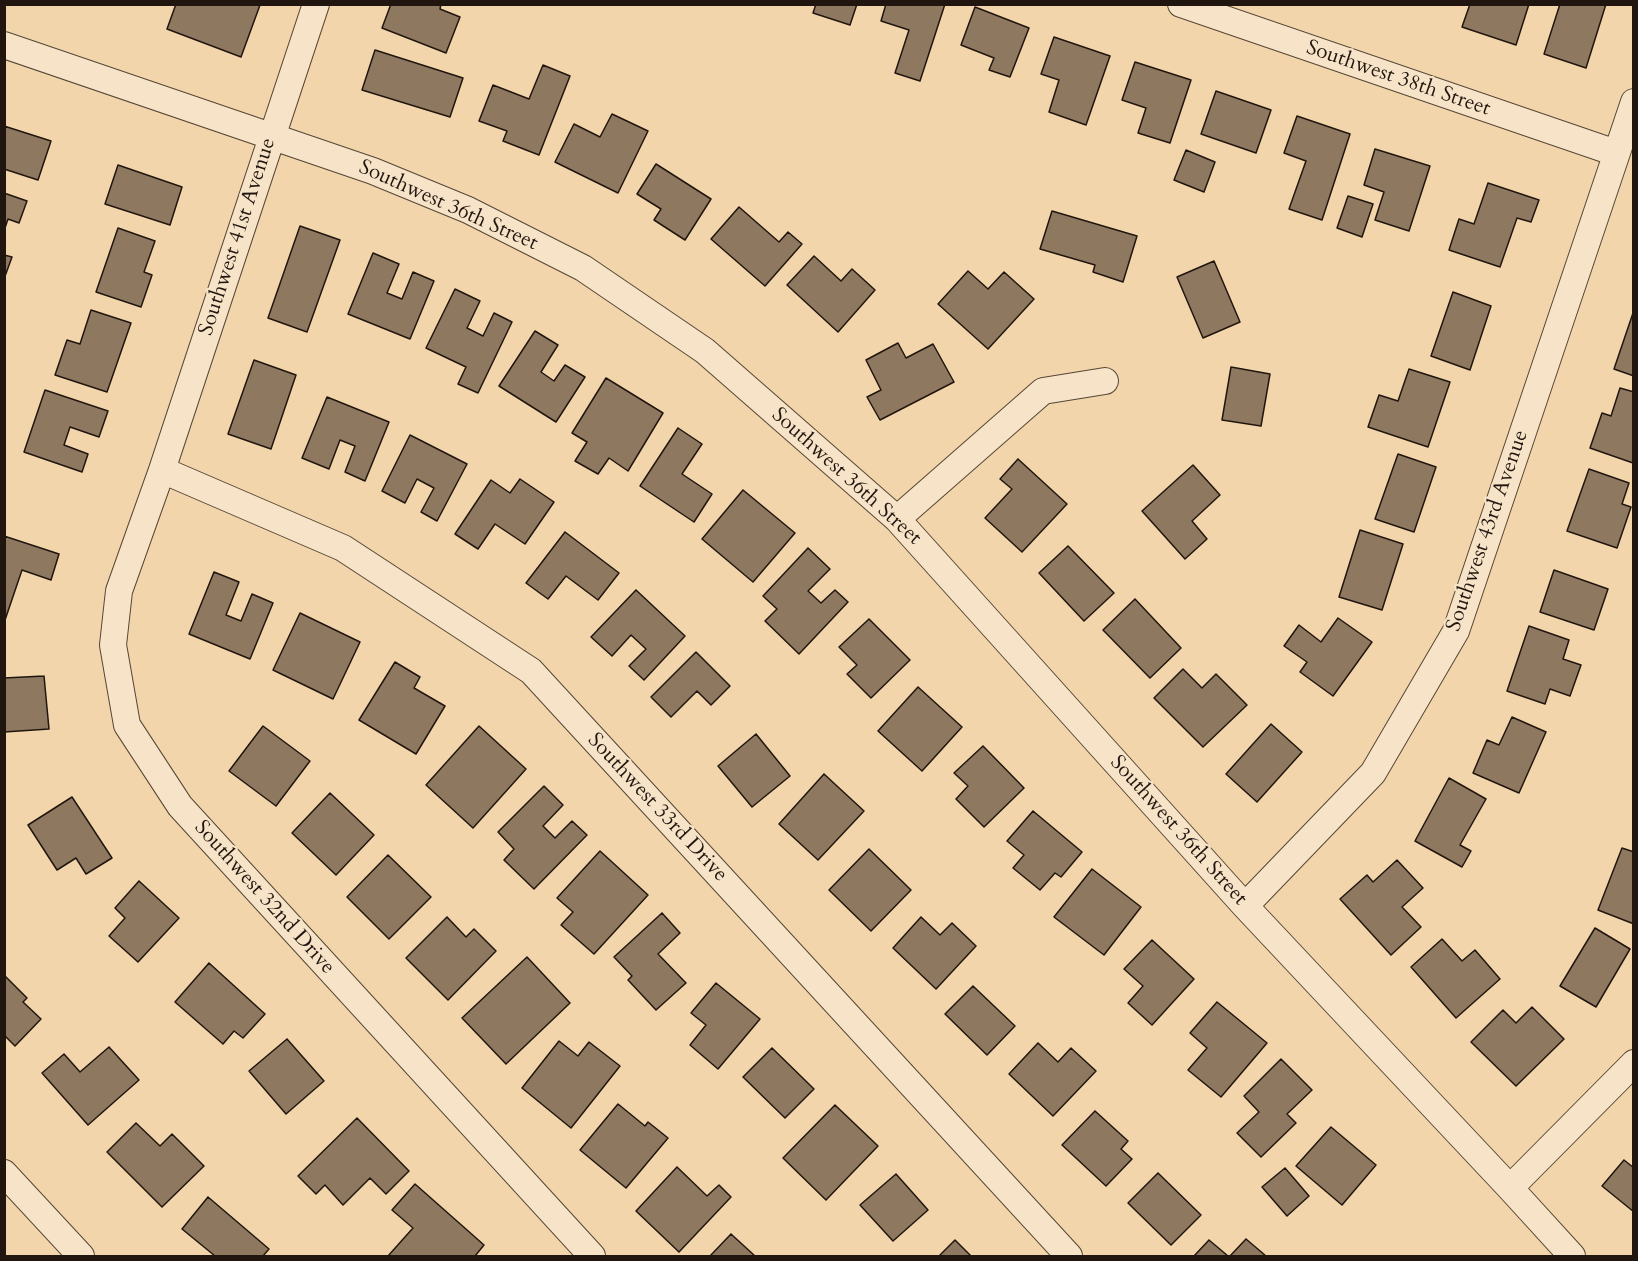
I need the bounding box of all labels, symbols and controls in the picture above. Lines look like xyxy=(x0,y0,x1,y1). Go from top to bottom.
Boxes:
street label: Southwest 38th Street xyxy=(1303,36,1493,122)
street label: Southwest 41st Avenue xyxy=(194,135,282,339)
street label: Southwest 36th Street xyxy=(355,155,541,257)
street label: Southwest 36th Street xyxy=(766,403,926,551)
street label: Southwest 43rd Avenue xyxy=(1442,427,1534,635)
street label: Southwest 33rd Drive xyxy=(582,728,732,888)
street label: Southwest 36th Street xyxy=(1104,751,1252,911)
street label: Southwest 32nd Drive xyxy=(188,816,340,980)

